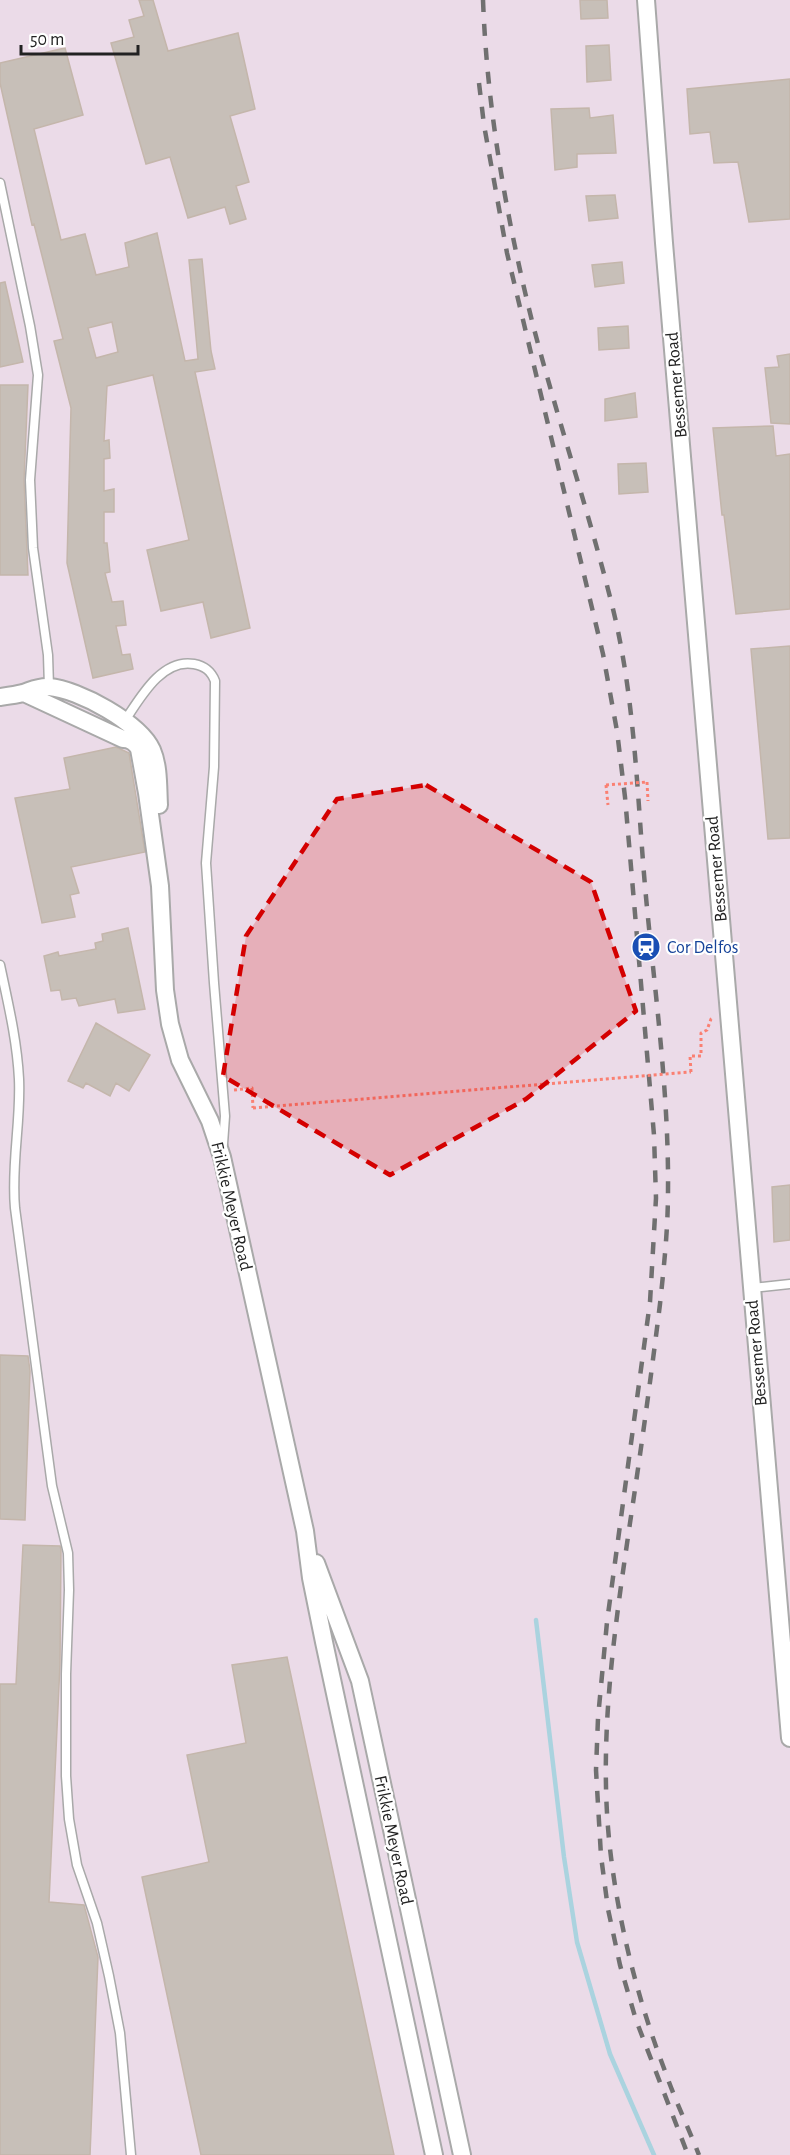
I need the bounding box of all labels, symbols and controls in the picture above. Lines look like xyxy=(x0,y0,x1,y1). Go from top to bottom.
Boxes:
scale bar xyxy=(21,18,138,56)
text: 50 m xyxy=(30,31,64,49)
street label: Bessemer Road xyxy=(663,331,691,439)
street label: Bessemer Road xyxy=(703,815,731,923)
station icon: Cor Delfos xyxy=(630,931,662,963)
place label: Cor Delfos xyxy=(667,939,738,957)
street label: Frikkie Meyer Road xyxy=(207,1140,255,1272)
street label: Bessemer Road xyxy=(743,1299,771,1407)
street label: Frikkie Meyer Road xyxy=(371,1774,416,1907)

